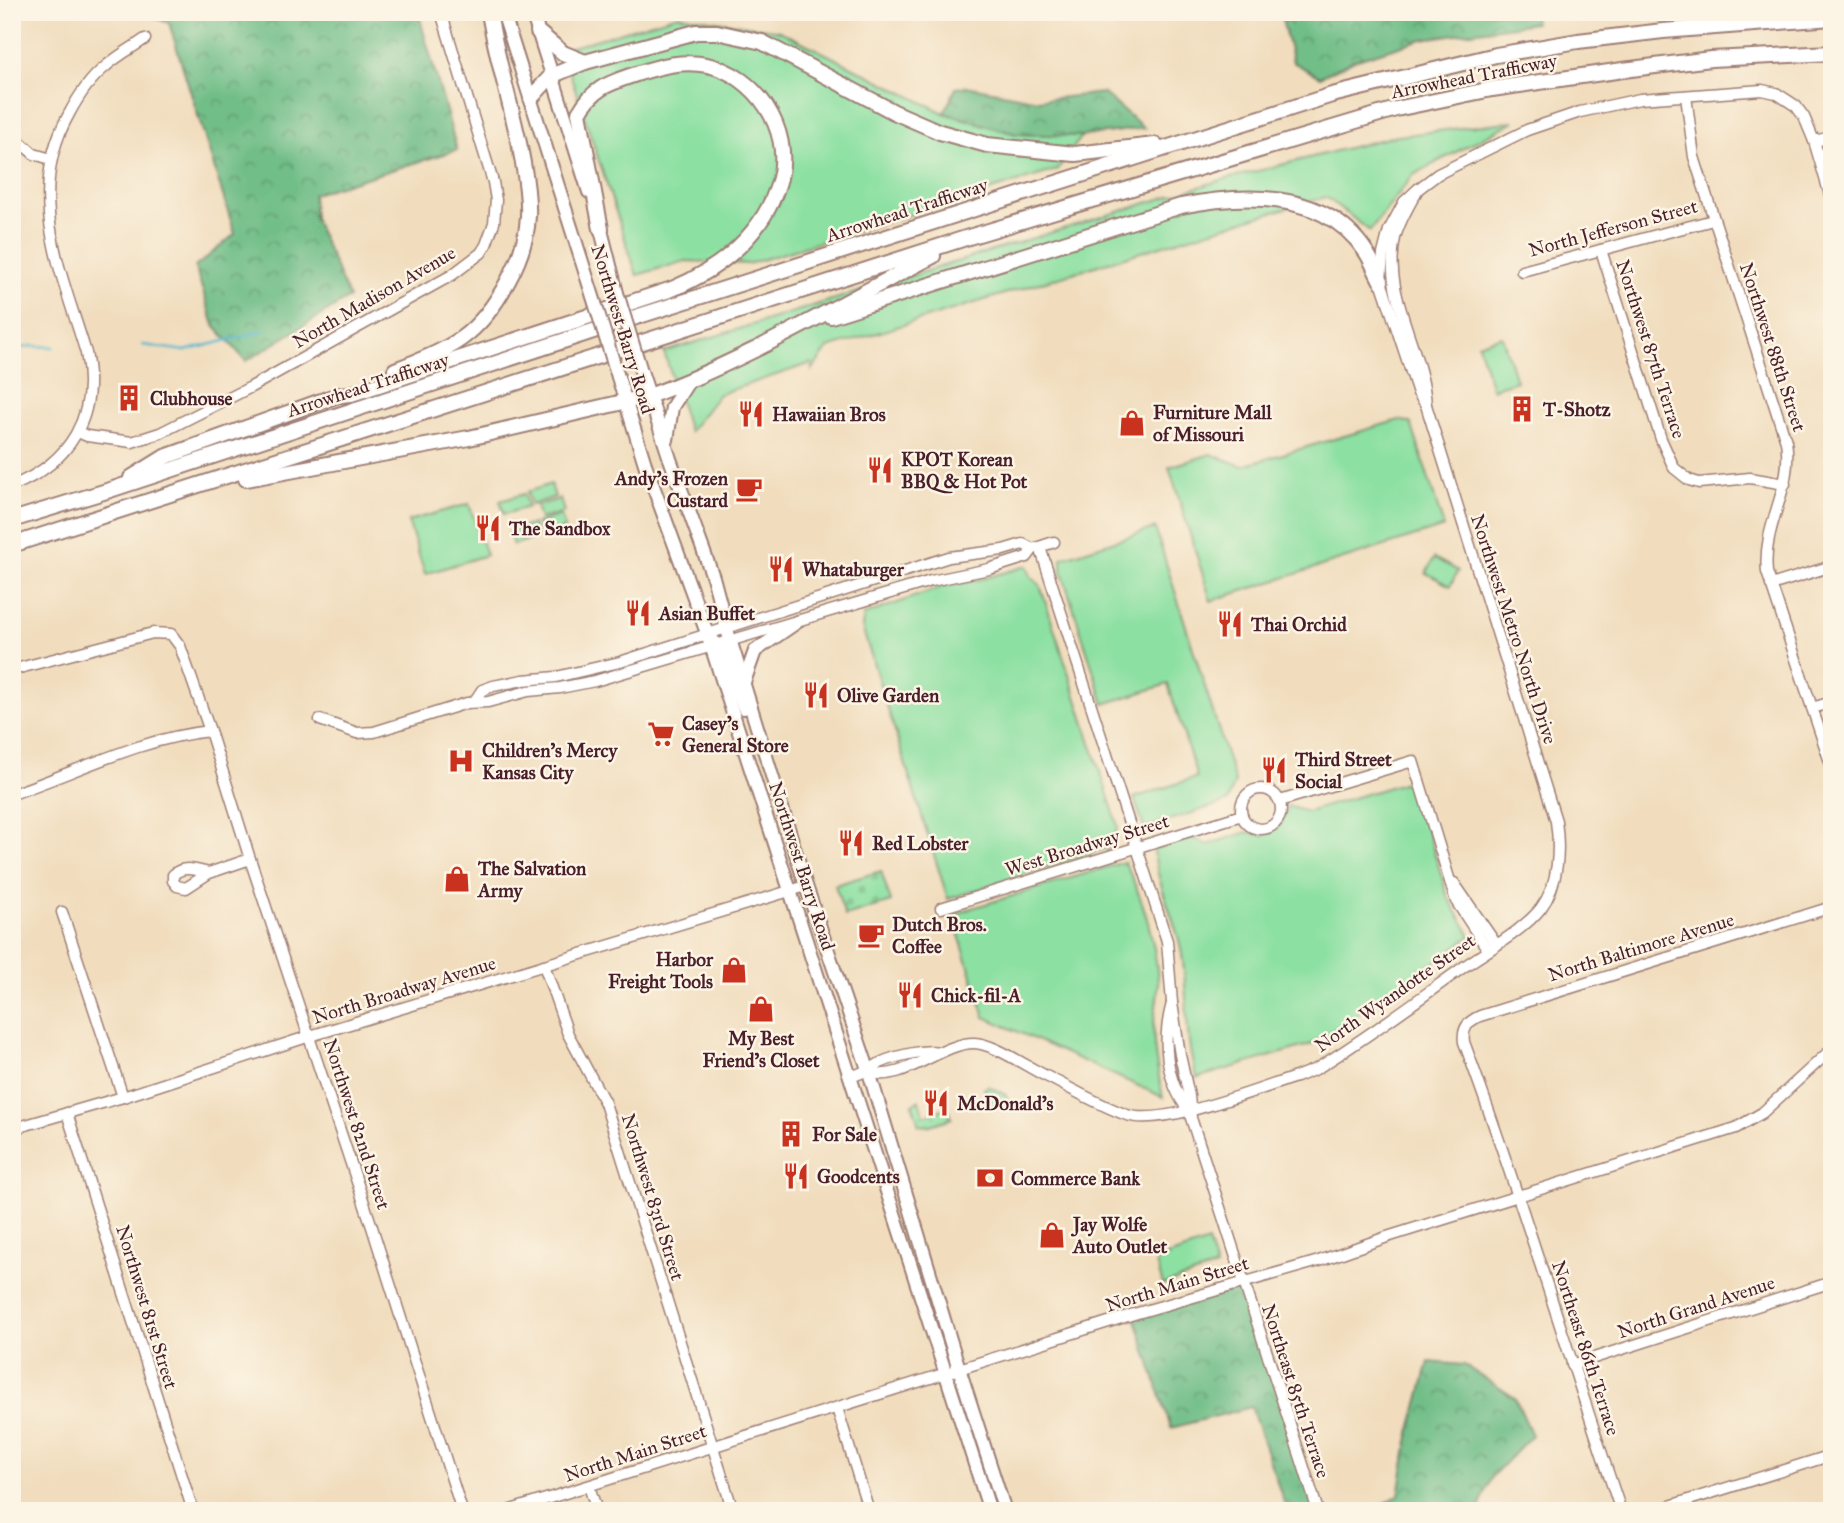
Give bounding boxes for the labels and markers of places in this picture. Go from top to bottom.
building icon: Clubhouse [114,383,144,413]
place label: Clubhouse [150,387,233,410]
building icon: T-Shotz [1507,394,1537,424]
place label: T-Shotz [1542,398,1611,421]
restaurant icon: Hawaiian Bros [736,399,766,429]
place label: Furniture Mall of Missouri [1153,401,1272,446]
place label: Hawaiian Bros [772,403,886,426]
shop icon: Furniture Mall of Missouri [1117,408,1147,438]
place label: KPOT Korean BBQ & Hot Pot [901,448,1028,494]
restaurant icon: KPOT Korean BBQ & Hot Pot [865,455,895,485]
place label: Andy's Frozen Custard [613,467,729,512]
cafe icon: Andy's Frozen Custard [734,474,764,504]
restaurant icon: The Sandbox [473,513,503,543]
place label: The Sandbox [508,517,611,540]
restaurant icon: Whataburger [766,554,796,584]
place label: Whataburger [802,558,905,582]
restaurant icon: Asian Buffet [623,598,653,628]
place label: Asian Buffet [657,602,755,625]
restaurant icon: Thai Orchid [1215,609,1245,639]
place label: Thai Orchid [1250,613,1347,636]
restaurant icon: Olive Garden [801,680,831,710]
place label: Olive Garden [837,684,940,707]
place label: Casey's General Store [682,712,789,757]
supermarket icon: Casey's General Store [646,719,676,749]
place label: Children's Mercy Kansas City [482,739,619,785]
hospital icon: Children's Mercy Kansas City [446,746,476,776]
place label: Third Street Social [1294,748,1392,793]
restaurant icon: Third Street Social [1259,755,1289,785]
restaurant icon: Red Lobster [836,828,866,858]
place label: Red Lobster [872,832,969,855]
place label: The Salvation Army [476,857,587,903]
shop icon: The Salvation Army [442,864,472,894]
place label: Dutch Bros. Coffee [892,913,987,958]
cafe icon: Dutch Bros. Coffee [856,920,886,950]
place label: Harbor Freight Tools [608,948,714,994]
shop icon: Harbor Freight Tools [719,955,749,985]
restaurant icon: Chick-fil-A [895,980,925,1010]
place label: Chick-fil-A [931,984,1021,1007]
shop icon: My Best Friend's Closet [746,994,776,1024]
place label: My Best Friend's Closet [703,1027,820,1072]
restaurant icon: McDonald's [921,1088,951,1118]
place label: McDonald's [957,1092,1054,1115]
building icon: For Sale [776,1119,806,1149]
place label: For Sale [812,1123,877,1146]
restaurant icon: Goodcents [781,1161,811,1191]
bank icon: Commerce Bank [975,1163,1005,1193]
place label: Goodcents [817,1165,900,1188]
place label: Commerce Bank [1011,1167,1141,1190]
place label: Jay Wolfe Auto Outlet [1070,1213,1168,1258]
shop icon: Jay Wolfe Auto Outlet [1037,1220,1067,1250]

